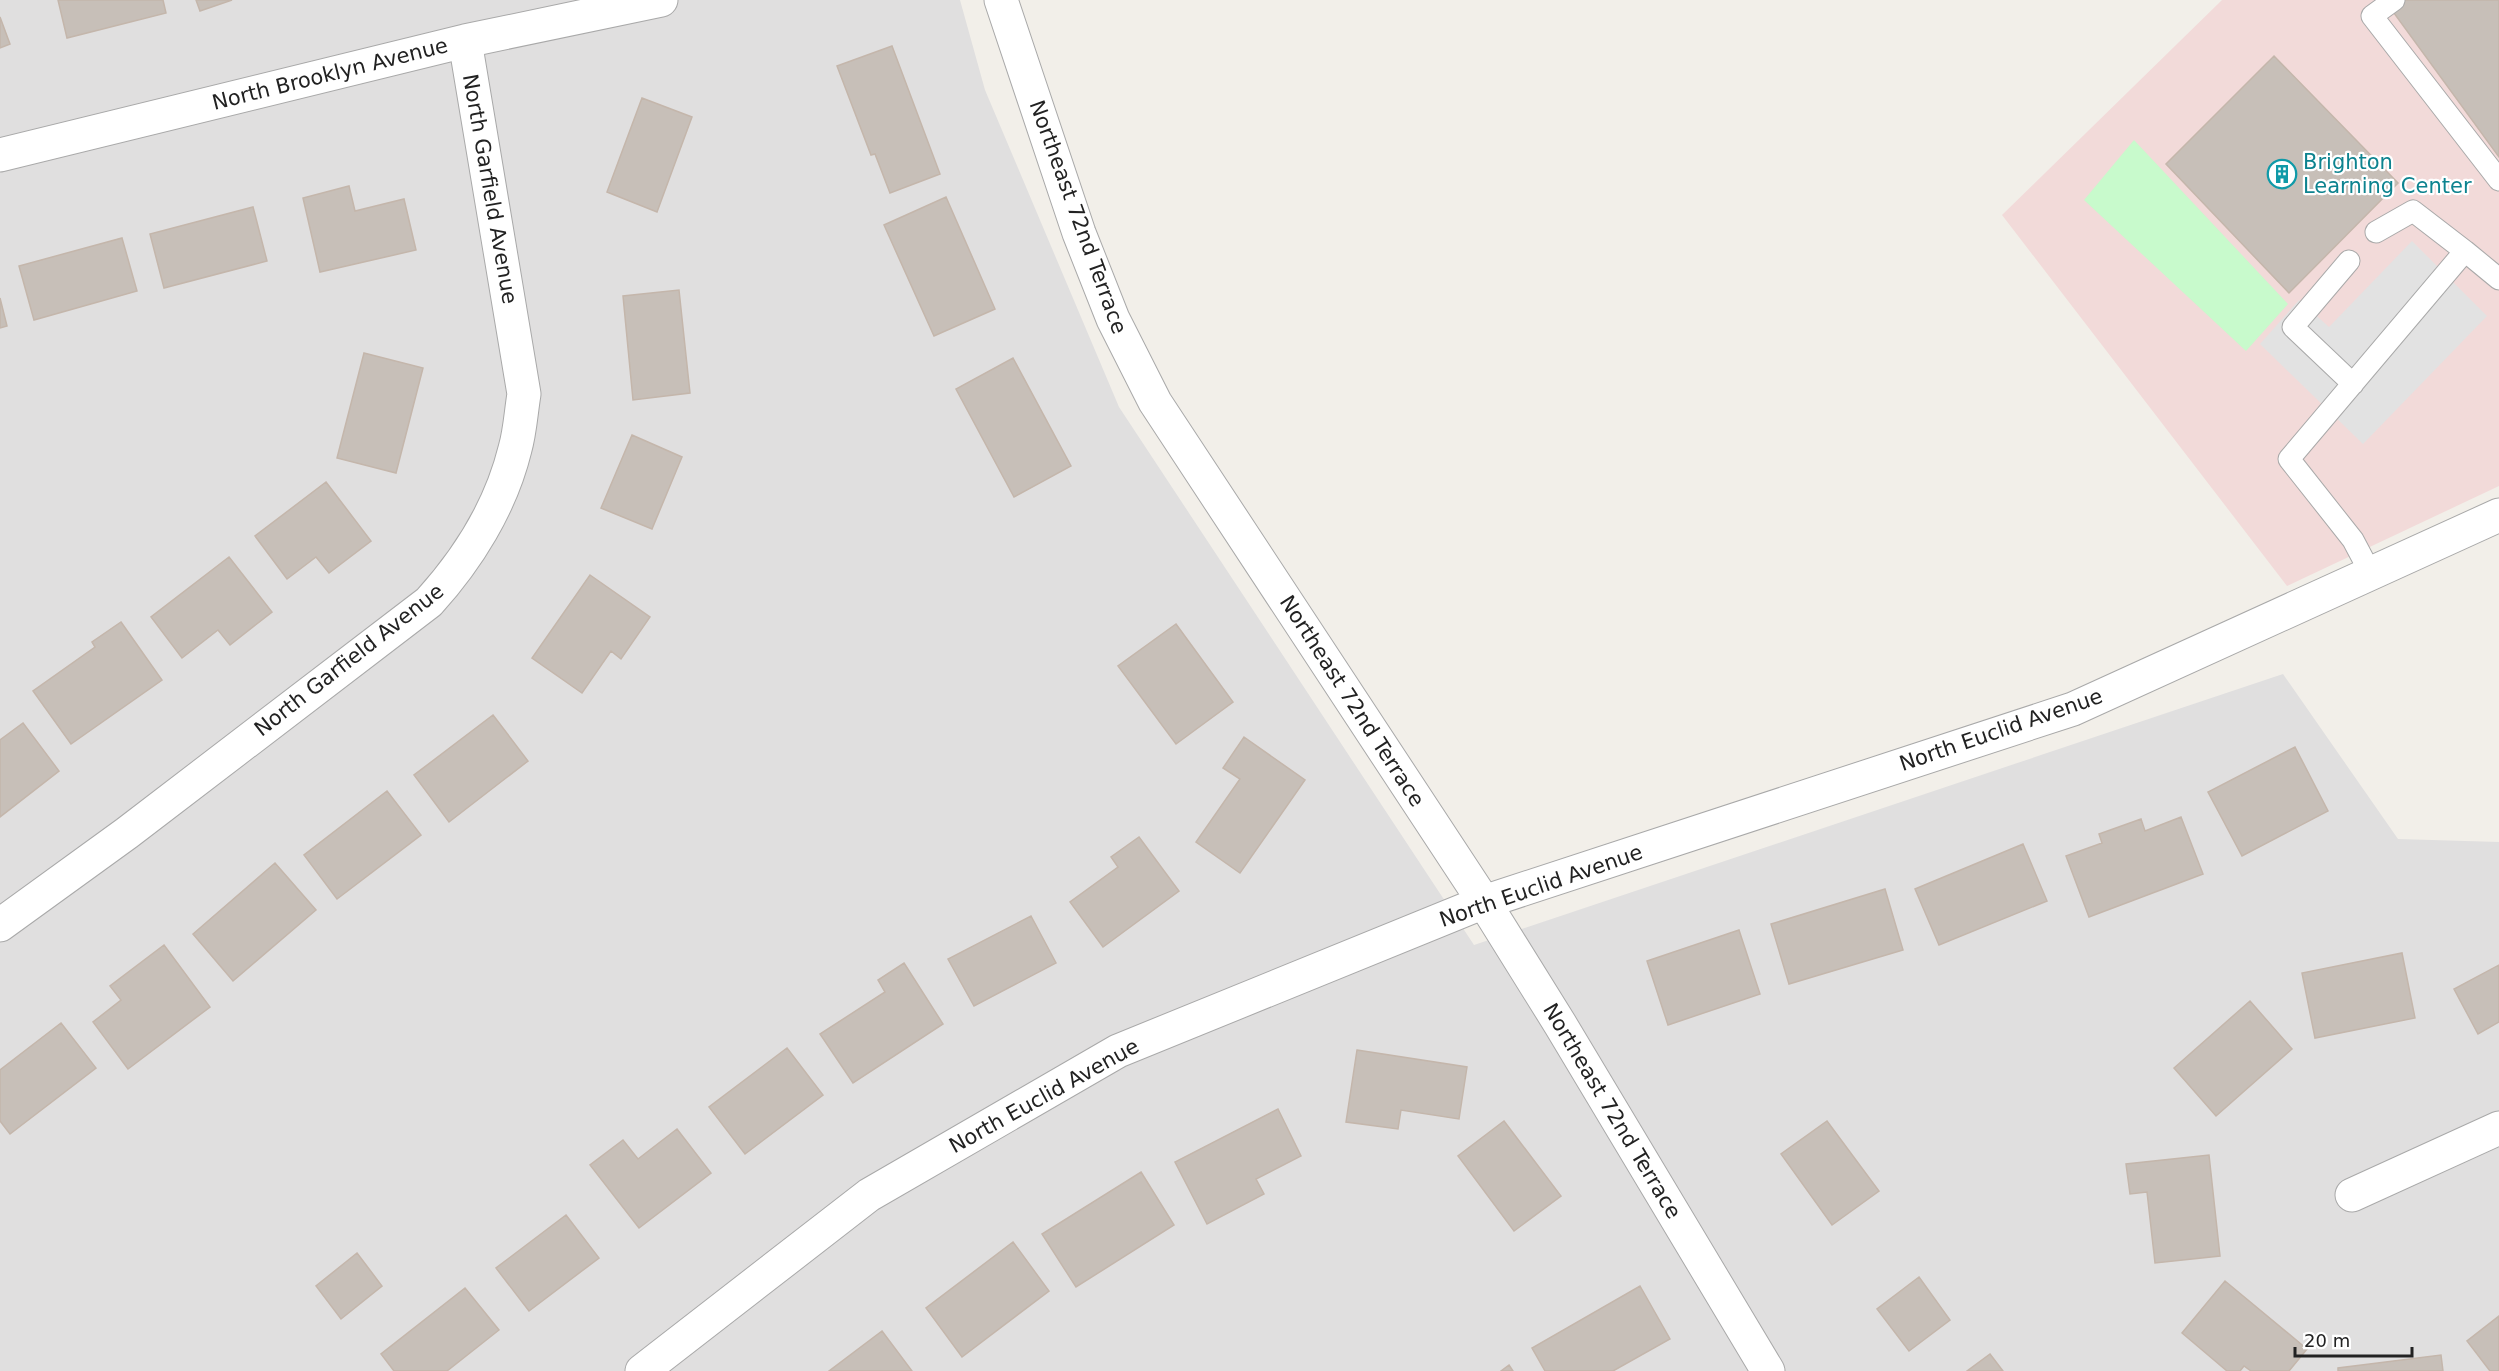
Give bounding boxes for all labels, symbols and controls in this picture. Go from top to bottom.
street label: North Brooklyn Avenue [210,33,450,115]
street label: North Garfield Avenue [458,72,522,306]
street label: Northeast 72nd Terrace [1025,97,1131,337]
place label: Brighton Learning Center [2303,150,2472,198]
building icon: Brighton Learning Center [2266,158,2298,190]
street label: North Garfield Avenue [250,579,448,741]
street label: Northeast 72nd Terrace [1275,591,1429,811]
street label: North Euclid Avenue [1896,684,2106,776]
street label: North Euclid Avenue [1436,840,1646,932]
street label: Northeast 72nd Terrace [1538,999,1686,1223]
street label: North Euclid Avenue [945,1034,1143,1158]
scale bar [2295,1320,2412,1358]
text: 20 m [2304,1330,2350,1351]

